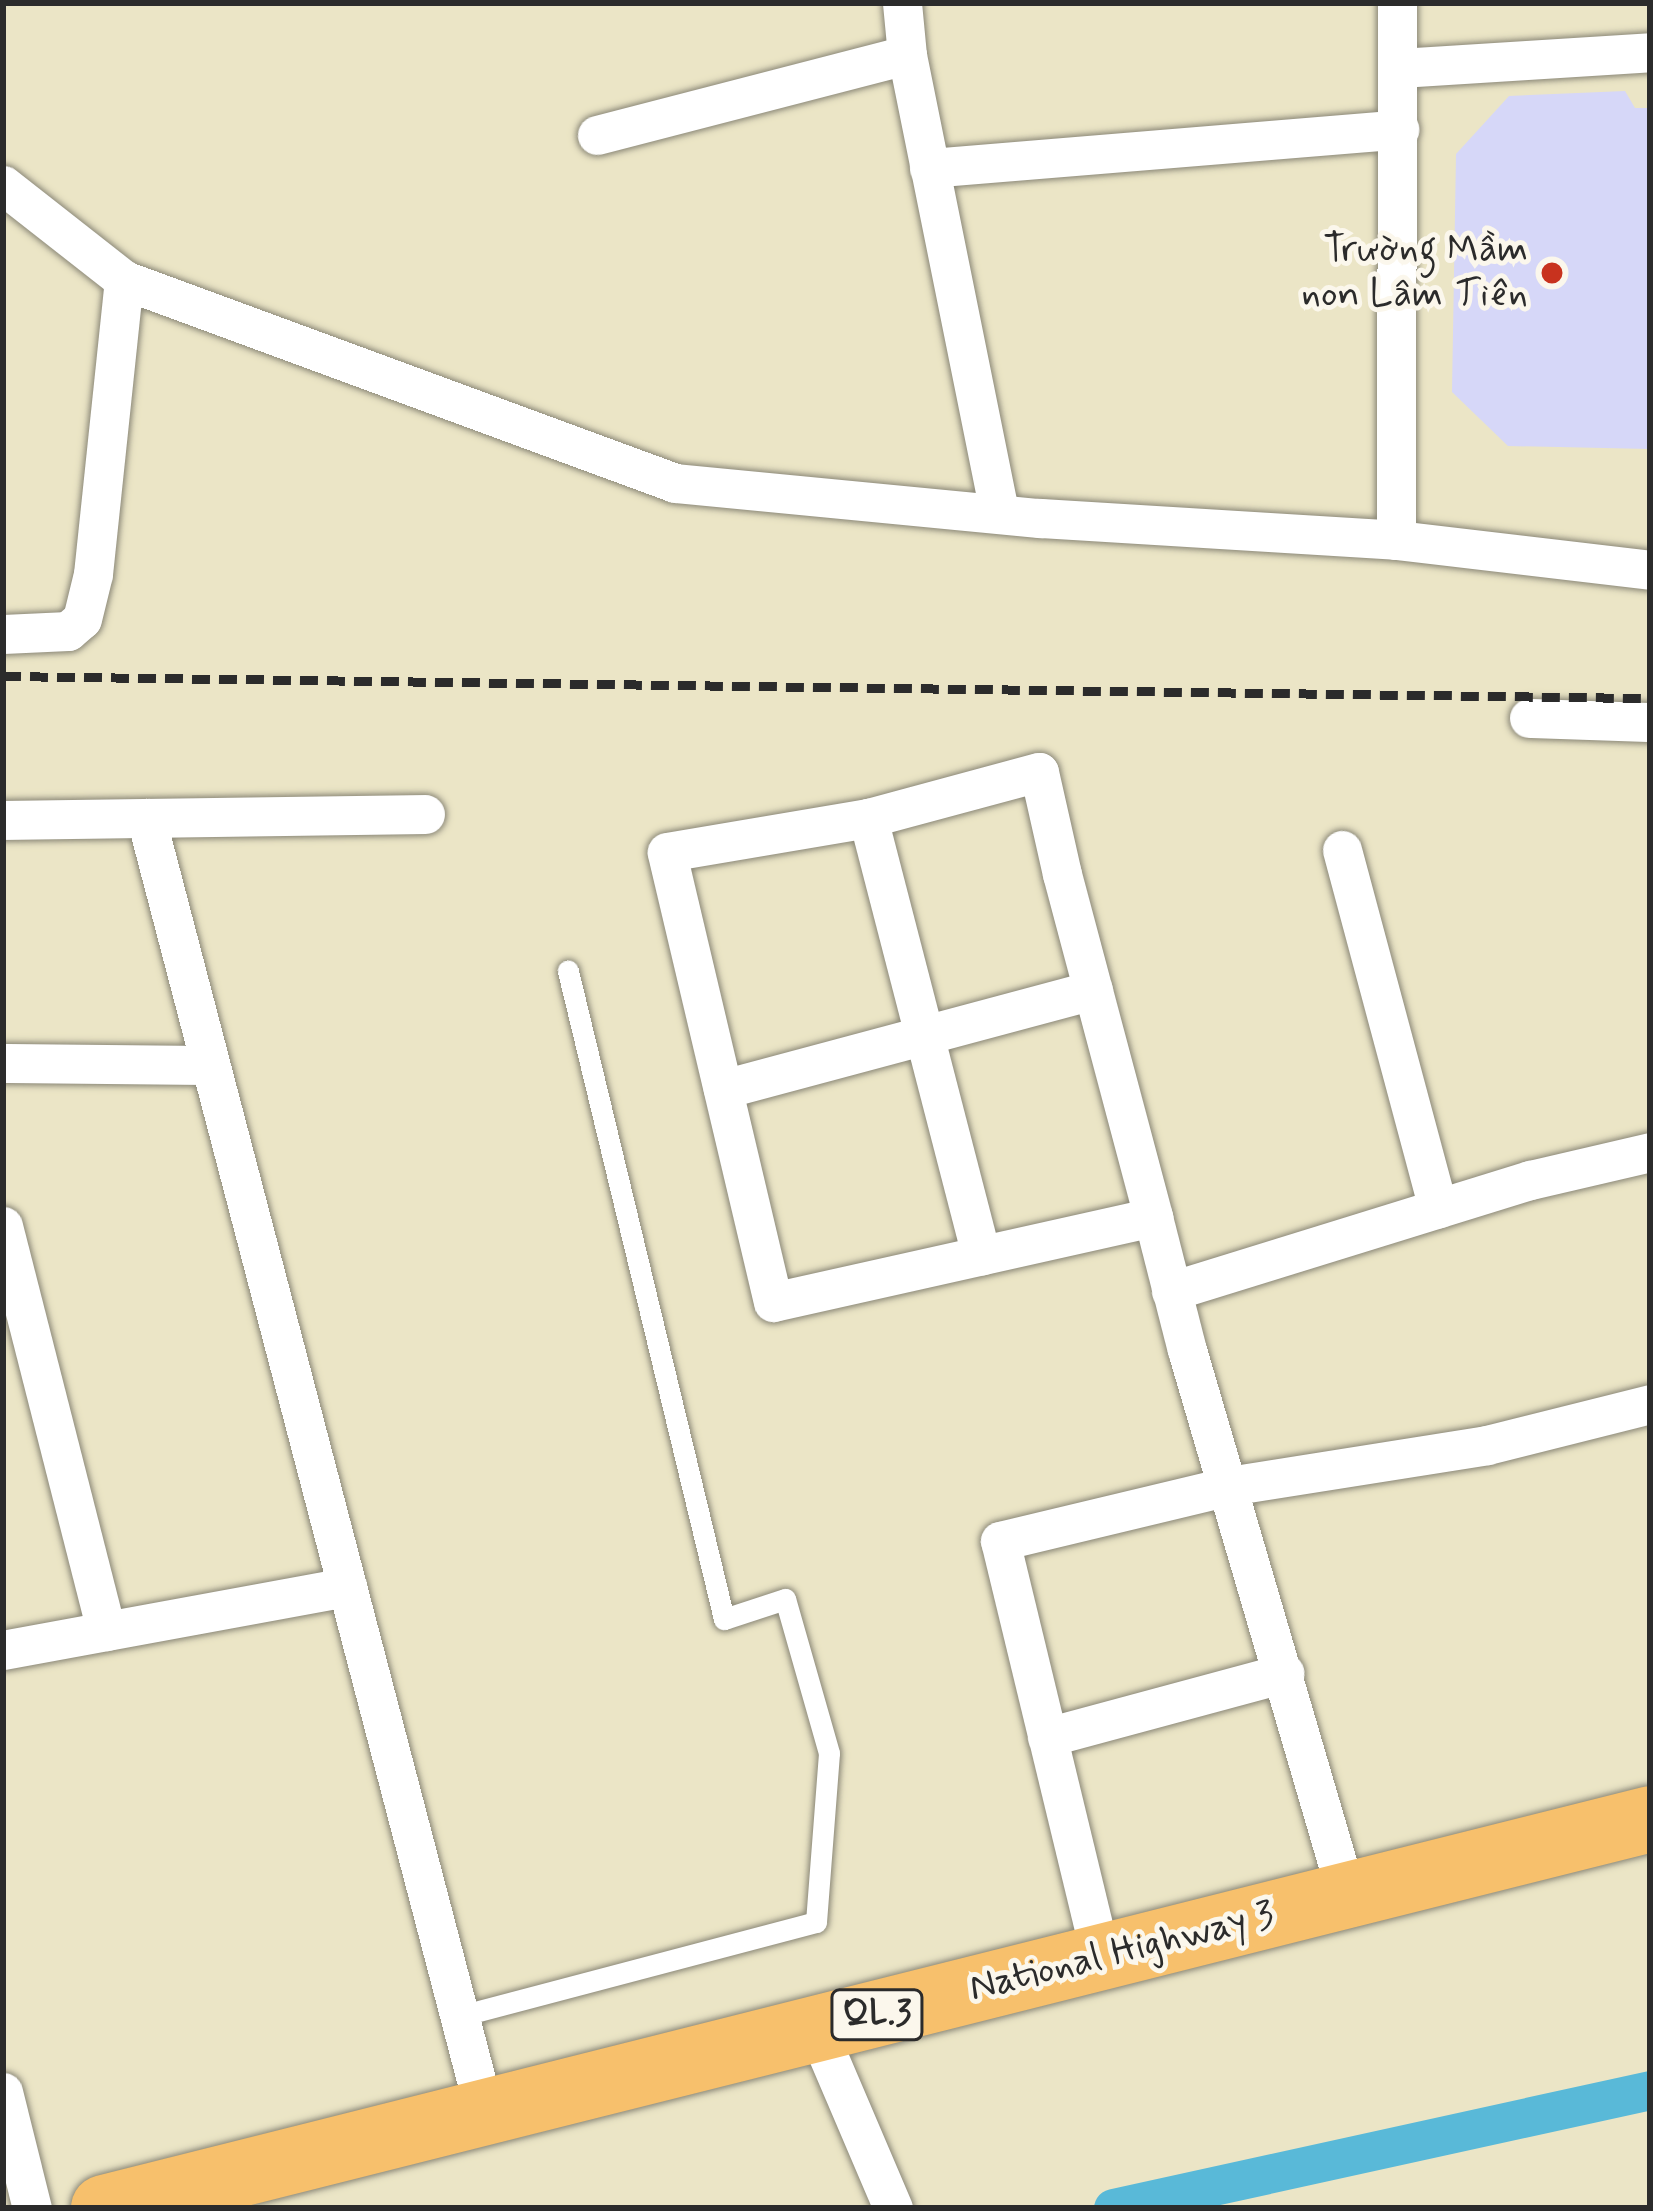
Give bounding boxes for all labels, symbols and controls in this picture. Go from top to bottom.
place label: Trường Mầm non Lâm Tiên [1309,228,1528,319]
marker: Trường Mầm non Lâm Tiên [1539,260,1565,286]
street label: National Highway 3 [966,1893,1278,2013]
road number: QL.3 [829,1985,925,2045]

